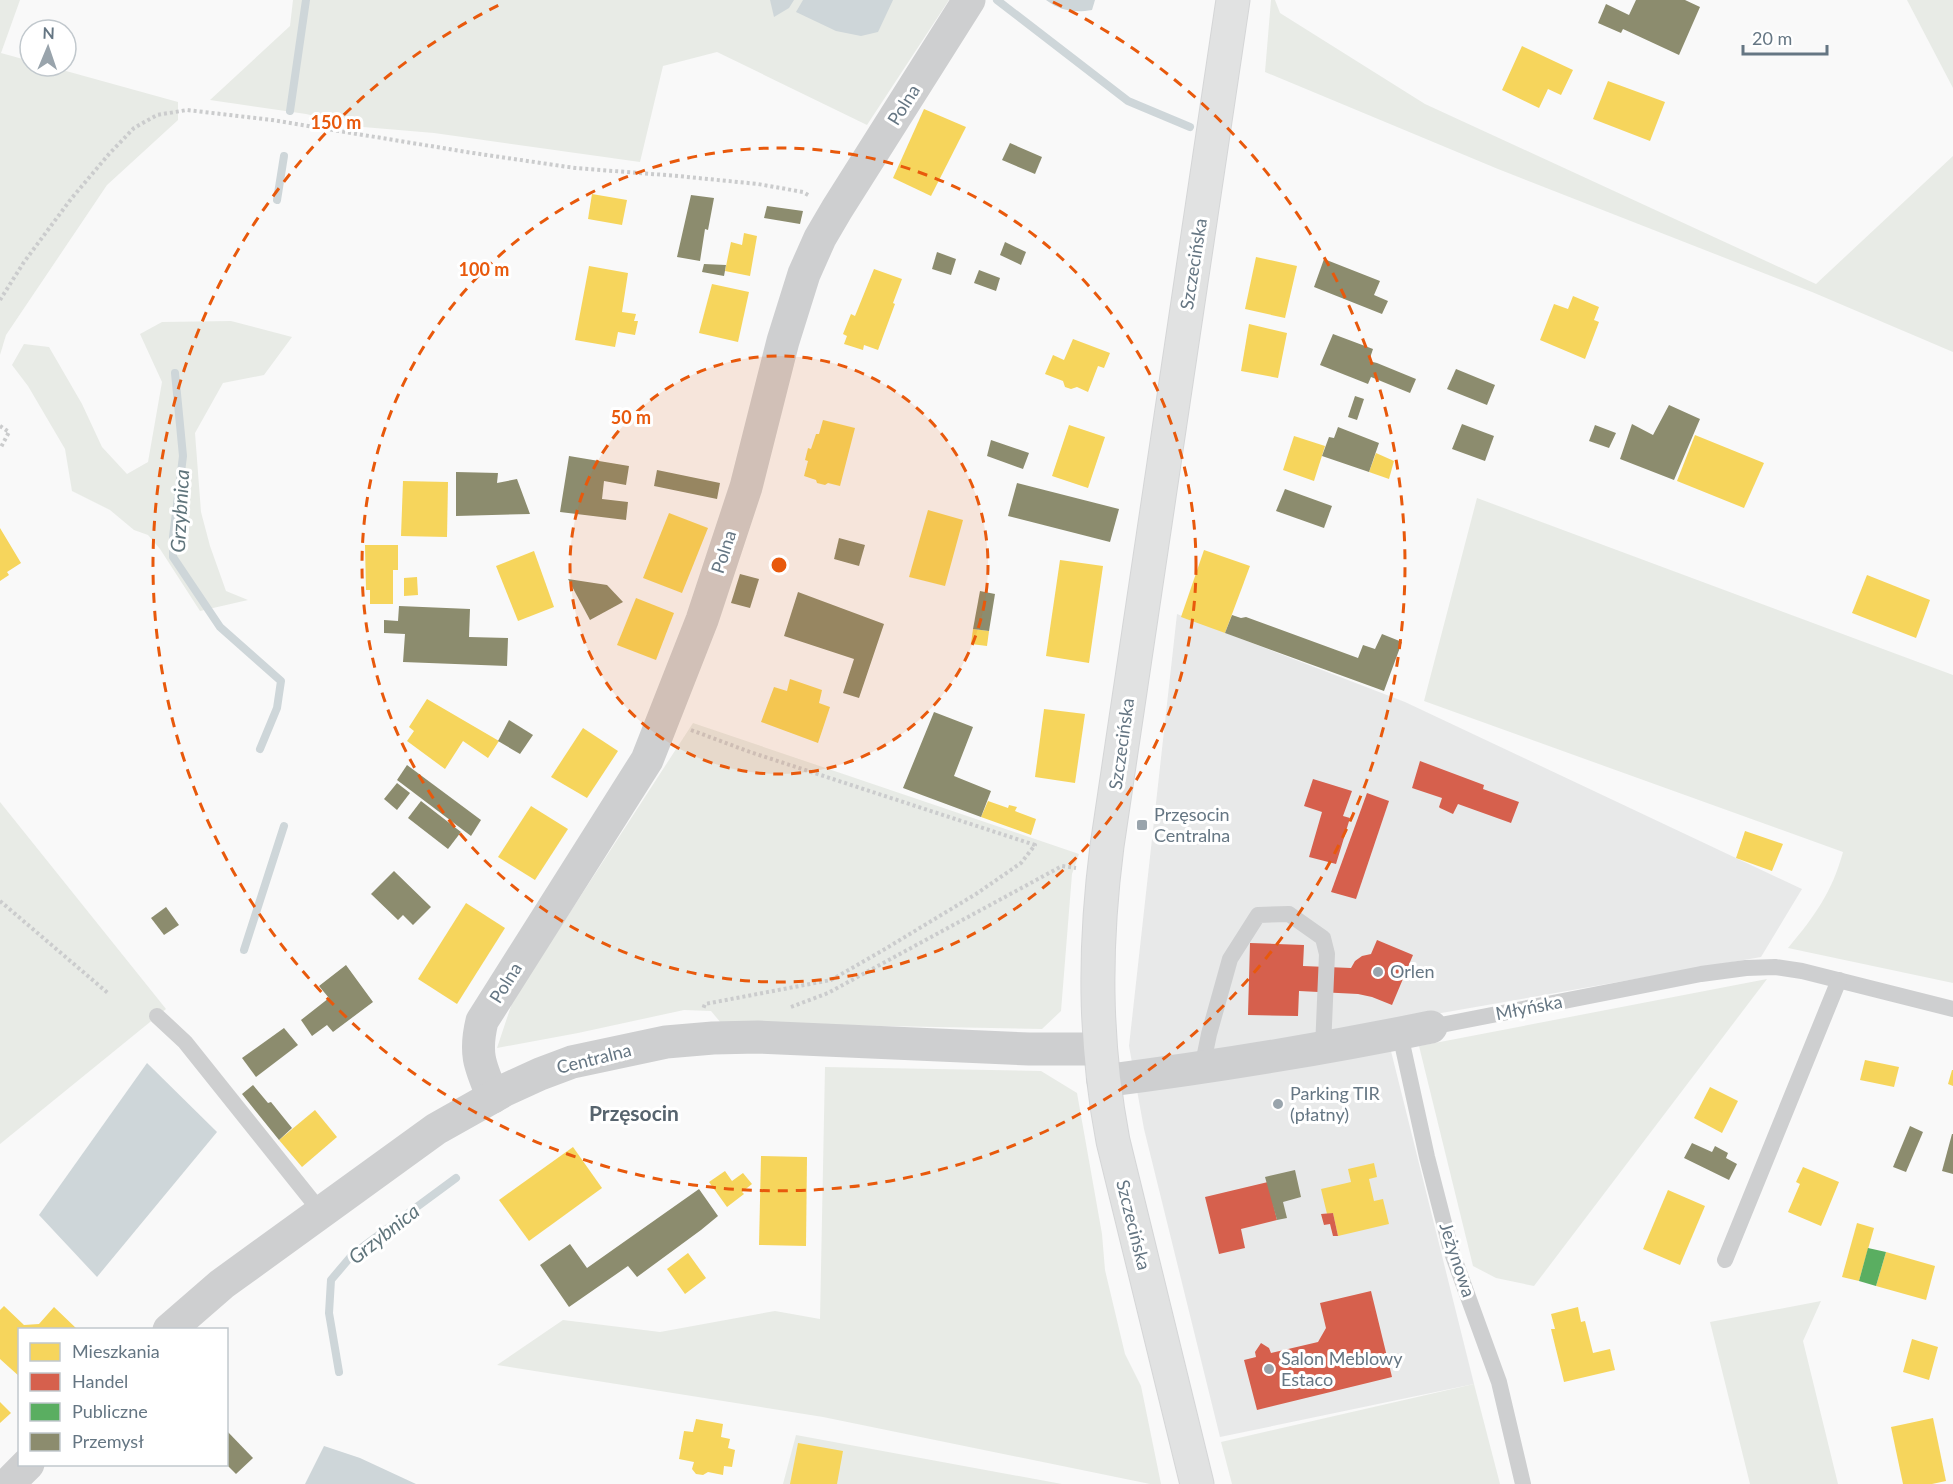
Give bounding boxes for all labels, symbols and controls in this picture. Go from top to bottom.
north arrow [18,18,78,78]
scale bar [1743,18,1827,56]
text: N [42,23,55,42]
text: 20 m [1752,27,1792,49]
street label: Polna [882,80,924,129]
text: 150 m [311,111,361,133]
street label: Szczecińska [1175,217,1211,311]
text: 100 m [459,258,509,280]
text: 50 m [611,406,651,428]
water label: Grzybnica [165,469,193,553]
street label: Polna [706,527,740,576]
centre of rings [769,555,789,575]
street label: Szczecińska [1104,697,1138,791]
place label: Przęsocin Centralna [1154,803,1230,846]
marker: Przęsocin Centralna [1135,818,1149,832]
street label: Polna [484,958,526,1007]
place label: Orlen [1390,960,1435,982]
marker: Orlen [1371,965,1385,979]
street label: Młyńska [1494,990,1564,1024]
street label: Centralna [554,1038,633,1078]
place label: Parking TIR (płatny) [1290,1082,1381,1125]
marker: Parking TIR (płatny) [1271,1097,1285,1111]
district label: Przęsocin [589,1100,679,1125]
street label: Szczecińska [1112,1177,1156,1272]
water label: Grzybnica [343,1198,424,1268]
street label: Jeżynowa [1436,1220,1480,1300]
legend [18,1328,228,1466]
text: Mieszkania [72,1340,160,1362]
place label: Salon Meblowy Estaco [1281,1347,1403,1390]
marker: Salon Meblowy Estaco [1262,1362,1276,1376]
text: Handel [72,1370,128,1392]
text: Publiczne [72,1400,148,1422]
text: Przemysł [72,1430,144,1452]

